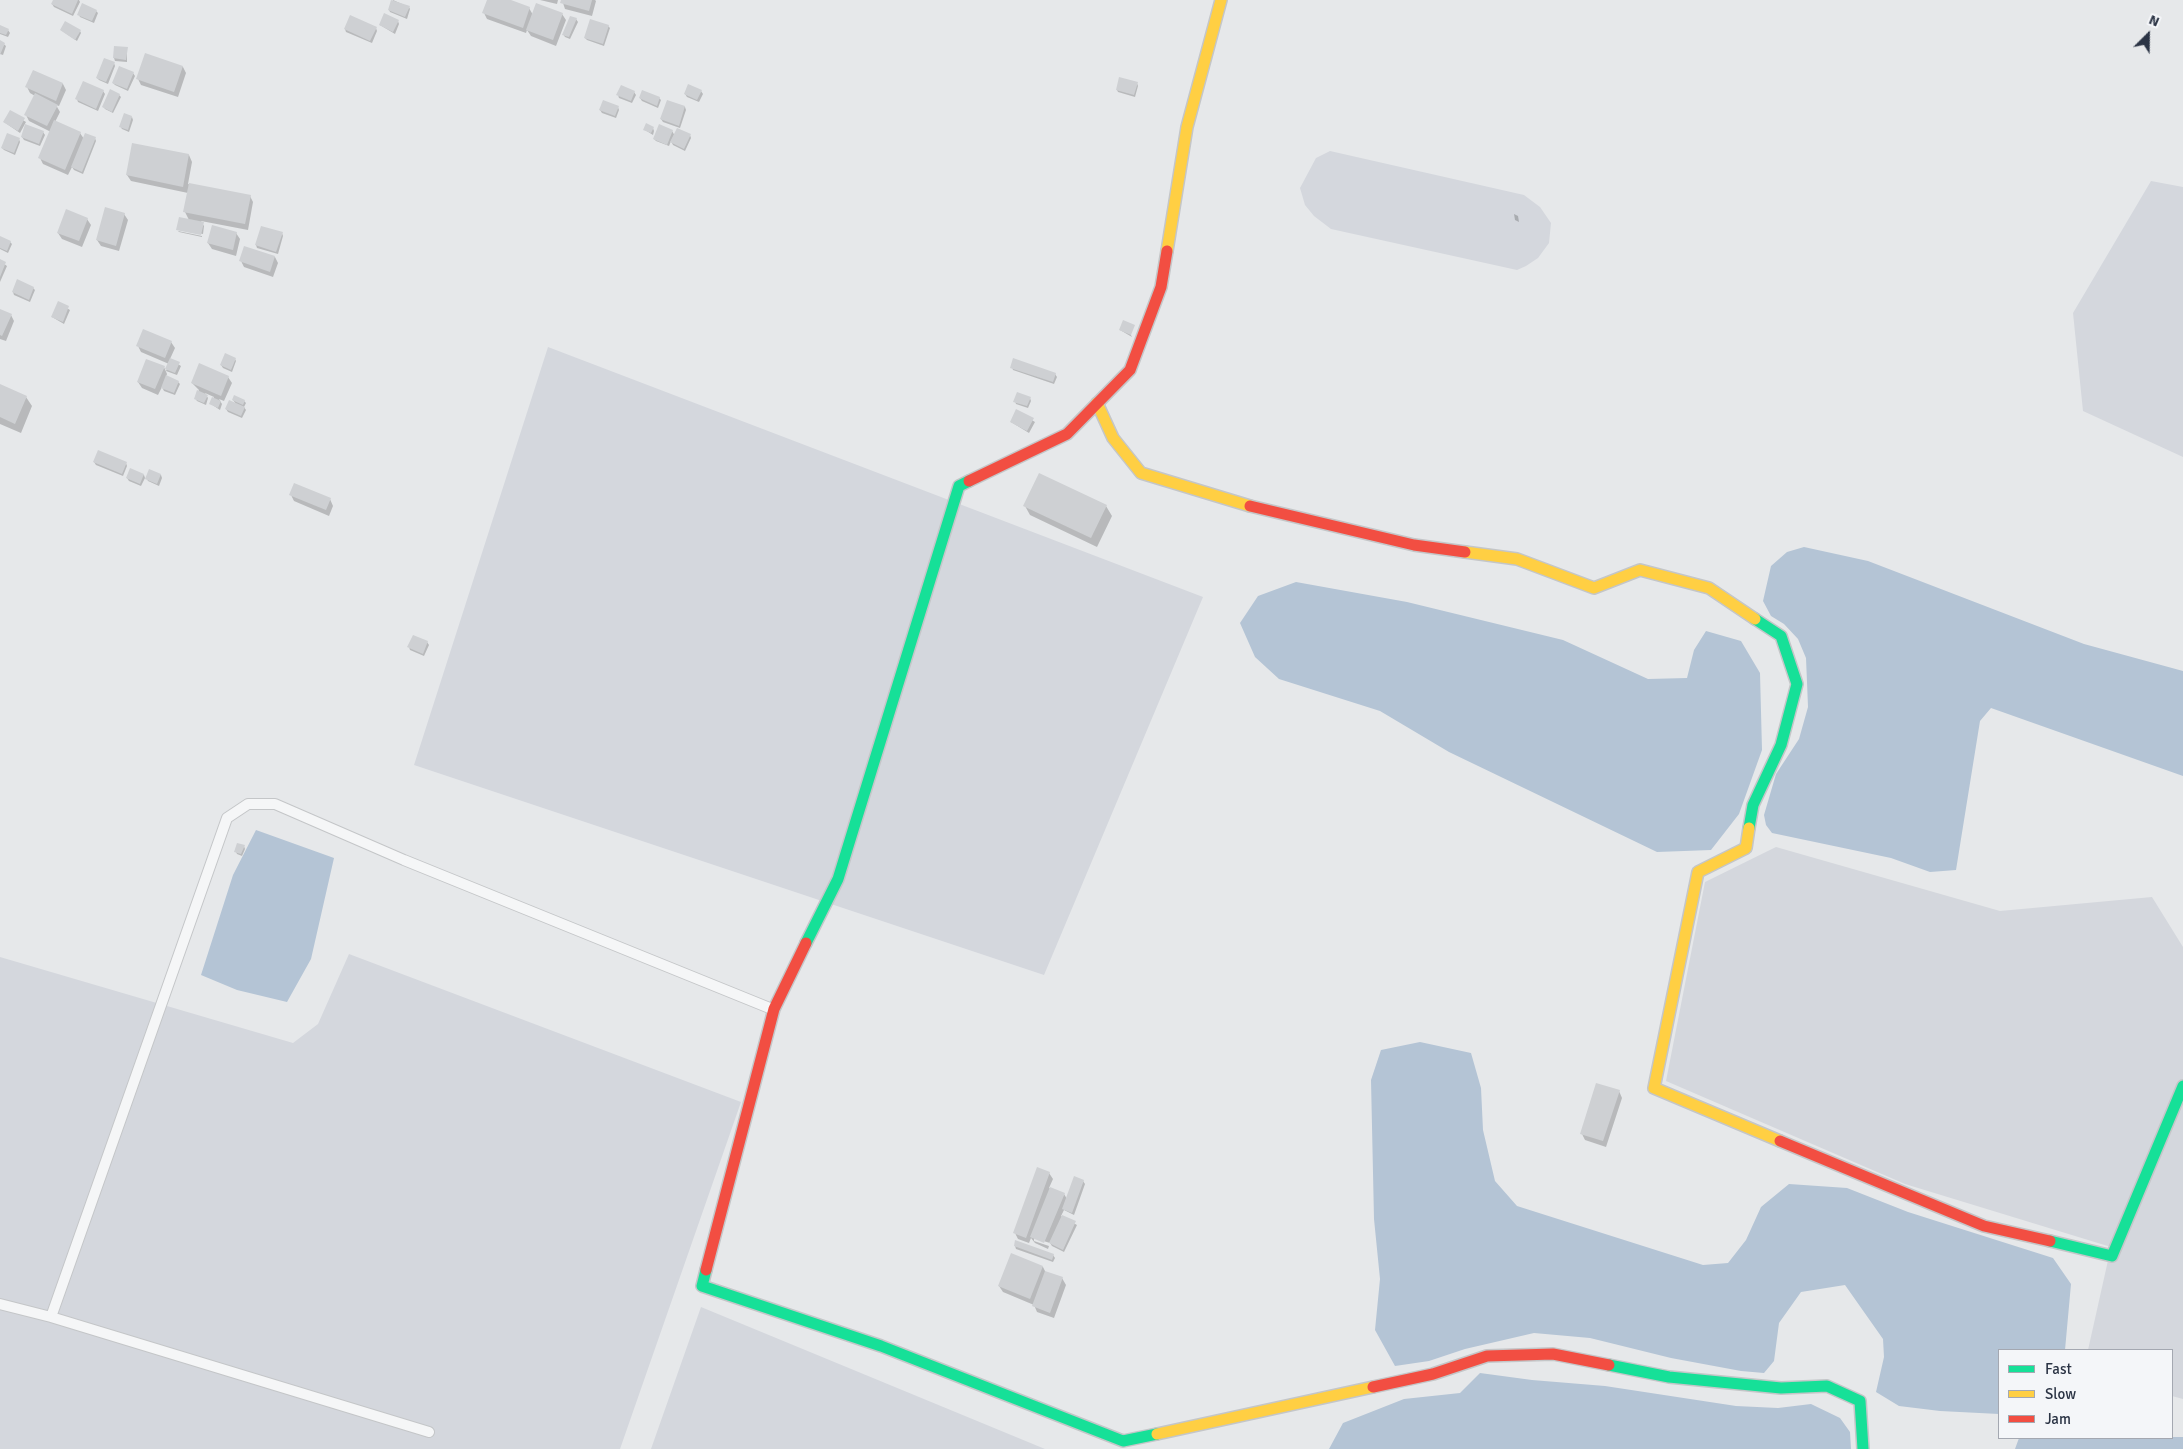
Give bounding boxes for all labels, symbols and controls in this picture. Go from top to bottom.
north arrow [2123,10,2173,60]
text: N [2146,11,2162,30]
legend [1998,1349,2173,1439]
text: Fast [2045,1360,2072,1378]
text: Slow [2045,1385,2076,1403]
text: Jam [2045,1410,2071,1428]

